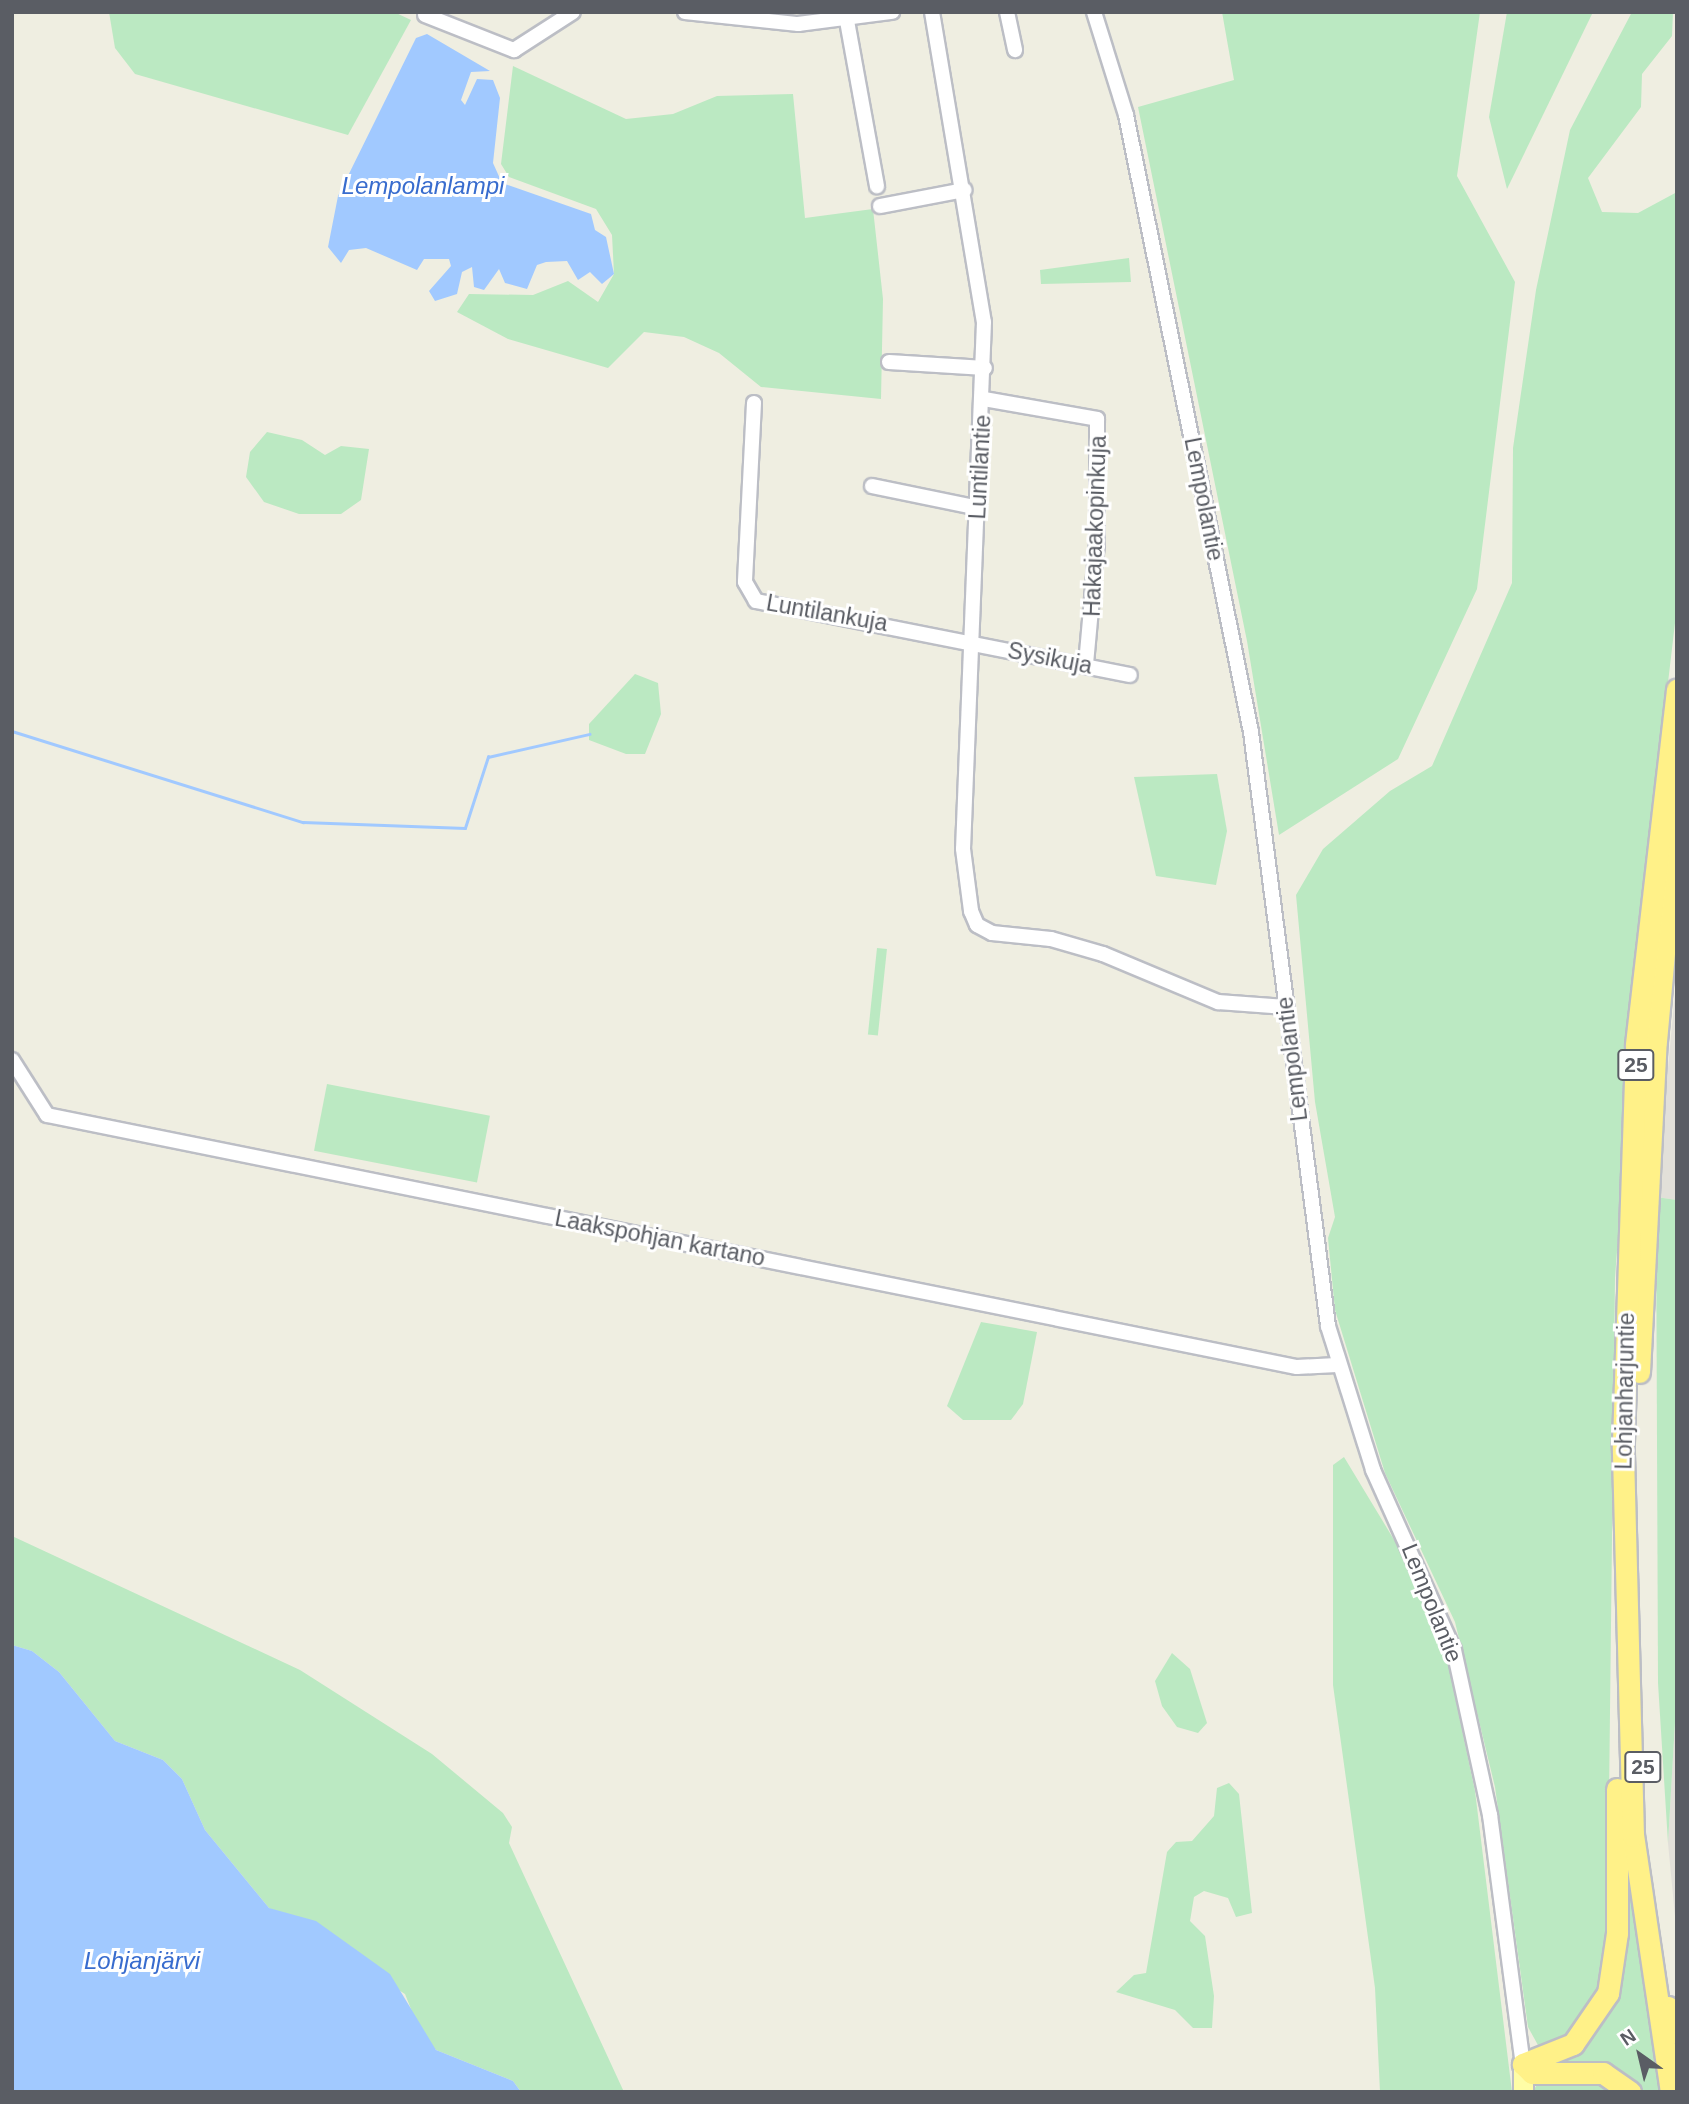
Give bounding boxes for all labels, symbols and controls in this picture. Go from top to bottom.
water label: Lempolanlampi [342,172,504,200]
street label: Luntilantie [963,414,997,520]
street label: Hakajaakopinkuja [1078,435,1112,617]
street label: Lempolantie [1178,435,1230,563]
street label: Luntilankuja [764,589,890,637]
street label: Sysikuja [1005,636,1095,680]
street label: Lempolantie [1271,995,1313,1123]
road number: 25 [1617,1048,1655,1082]
street label: Laakspohjan kartano [553,1204,767,1272]
street label: Lohjanharjuntie [1610,1312,1640,1470]
street label: Lempolantie [1396,1540,1468,1666]
road number: 25 [1624,1750,1662,1784]
water label: Lohjanjärvi [84,1947,200,1975]
north arrow [1605,2020,1675,2090]
text: N [1616,2025,1640,2050]

